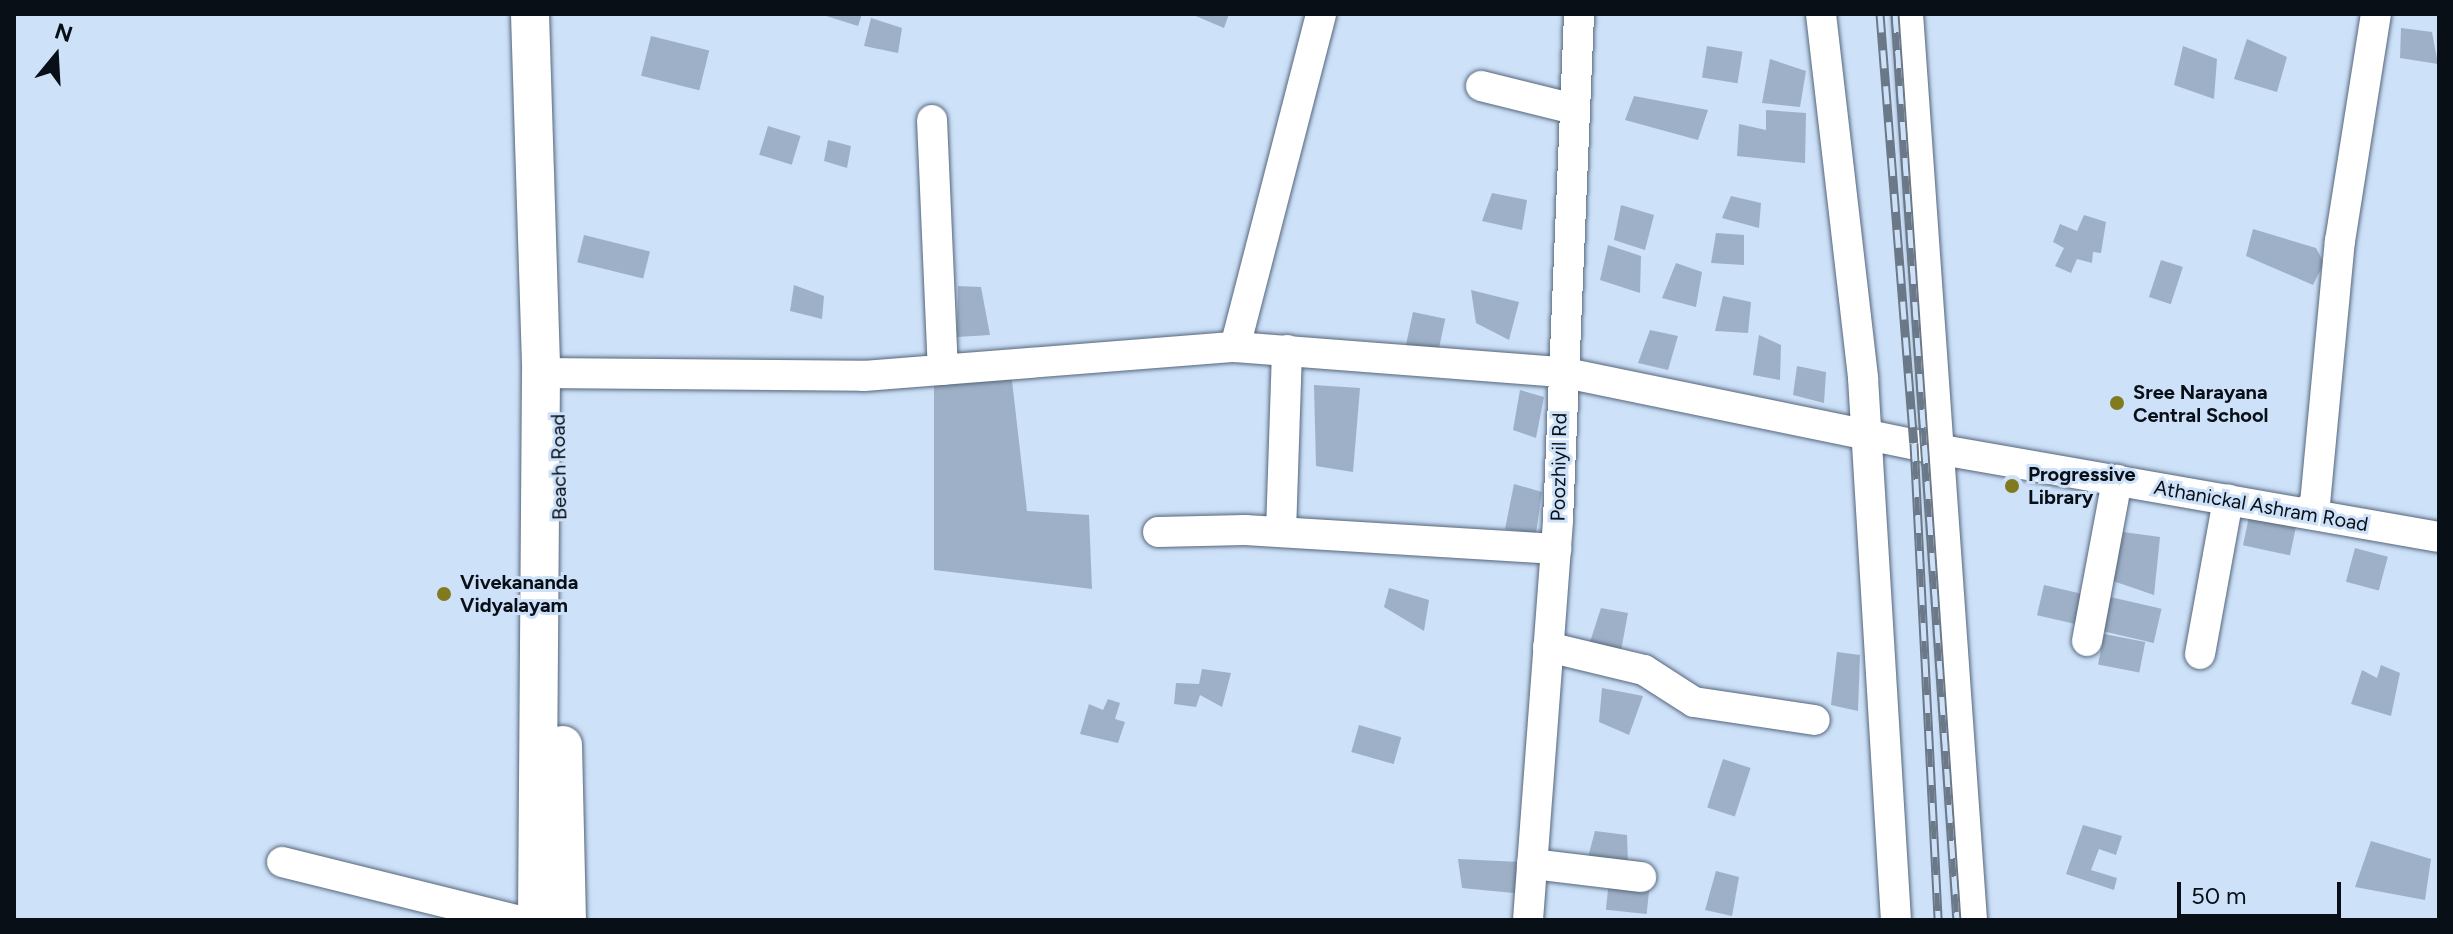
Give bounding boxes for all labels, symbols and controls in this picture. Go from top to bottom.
north arrow [16,16,96,96]
text: N [51,17,76,48]
place label: Sree Narayana Central School [2133,380,2269,427]
marker: Sree Narayana Central School [2108,394,2126,412]
street label: Poozhiyil Rd [1546,412,1572,522]
street label: Beach Road [546,414,572,520]
place label: Progressive Library [2028,462,2136,509]
street label: Athanickal Ashram Road [2152,475,2370,537]
marker: Progressive Library [2003,477,2021,495]
place label: Vivekananda Vidyalayam [460,570,578,617]
marker: Vivekananda Vidyalayam [435,585,453,603]
scale bar [2181,866,2345,916]
text: 50 m [2191,881,2247,910]

